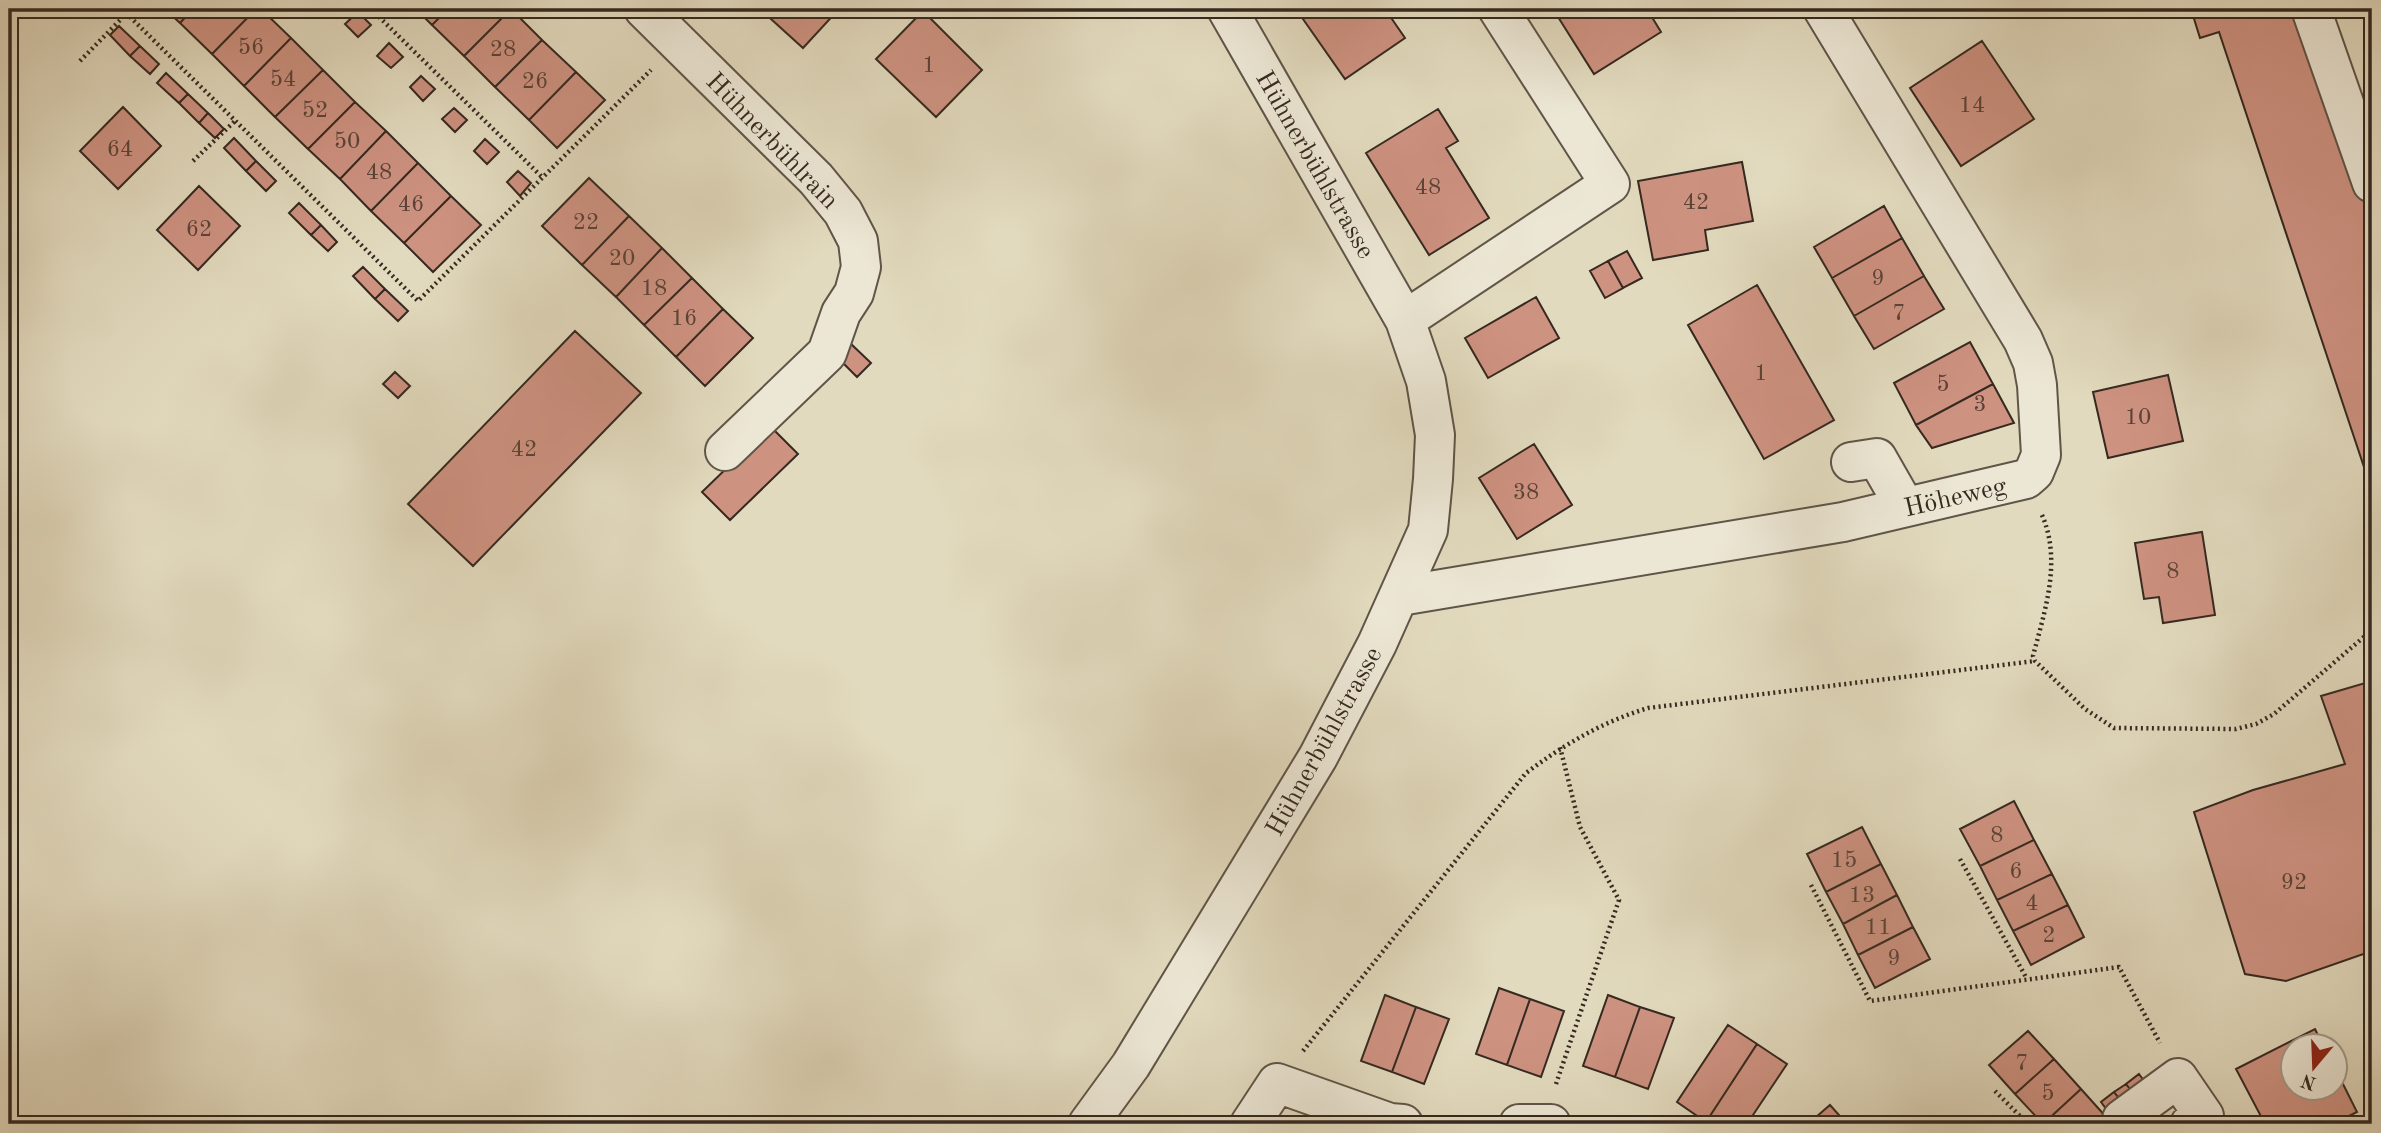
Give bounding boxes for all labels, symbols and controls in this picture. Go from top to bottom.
house number: 56 [238,36,264,59]
house number: 28 [490,38,516,61]
house number: 1 [922,54,936,77]
street label: Hühnerbühlstrasse [1250,67,1379,263]
house number: 54 [270,68,296,91]
street label: Hühnerbühlrain [700,68,843,214]
house number: 26 [522,70,548,93]
house number: 14 [1959,94,1985,117]
house number: 52 [302,99,328,122]
house number: 50 [334,130,360,153]
house number: 64 [107,138,133,161]
house number: 48 [366,161,392,184]
house number: 48 [1415,176,1441,199]
house number: 42 [1683,191,1709,214]
house number: 46 [398,193,424,216]
house number: 22 [573,211,599,234]
house number: 62 [186,218,212,241]
house number: 20 [609,247,635,270]
house number: 9 [1871,267,1885,290]
house number: 18 [641,277,667,300]
house number: 7 [1892,302,1906,325]
house number: 16 [671,307,697,330]
house number: 1 [1754,362,1768,385]
house number: 5 [1936,373,1950,396]
house number: 3 [1973,393,1987,416]
house number: 10 [2125,406,2151,429]
house number: 42 [511,438,537,461]
street label: Höheweg [1902,474,2009,522]
house number: 38 [1513,481,1539,504]
house number: 8 [2166,560,2180,583]
street label: Hühnerbühlstrasse [1262,643,1387,841]
house number: 8 [1990,824,2004,847]
house number: 15 [1831,849,1857,872]
house number: 6 [2009,860,2023,883]
house number: 92 [2281,871,2307,894]
house number: 13 [1849,884,1875,907]
house number: 4 [2025,892,2039,915]
house number: 11 [1865,916,1891,939]
house number: 2 [2042,924,2056,947]
house number: 9 [1887,947,1901,970]
north arrow [2280,1032,2350,1102]
house number: 7 [2015,1052,2029,1075]
text: N [2299,1069,2319,1092]
house number: 5 [2041,1082,2055,1105]

